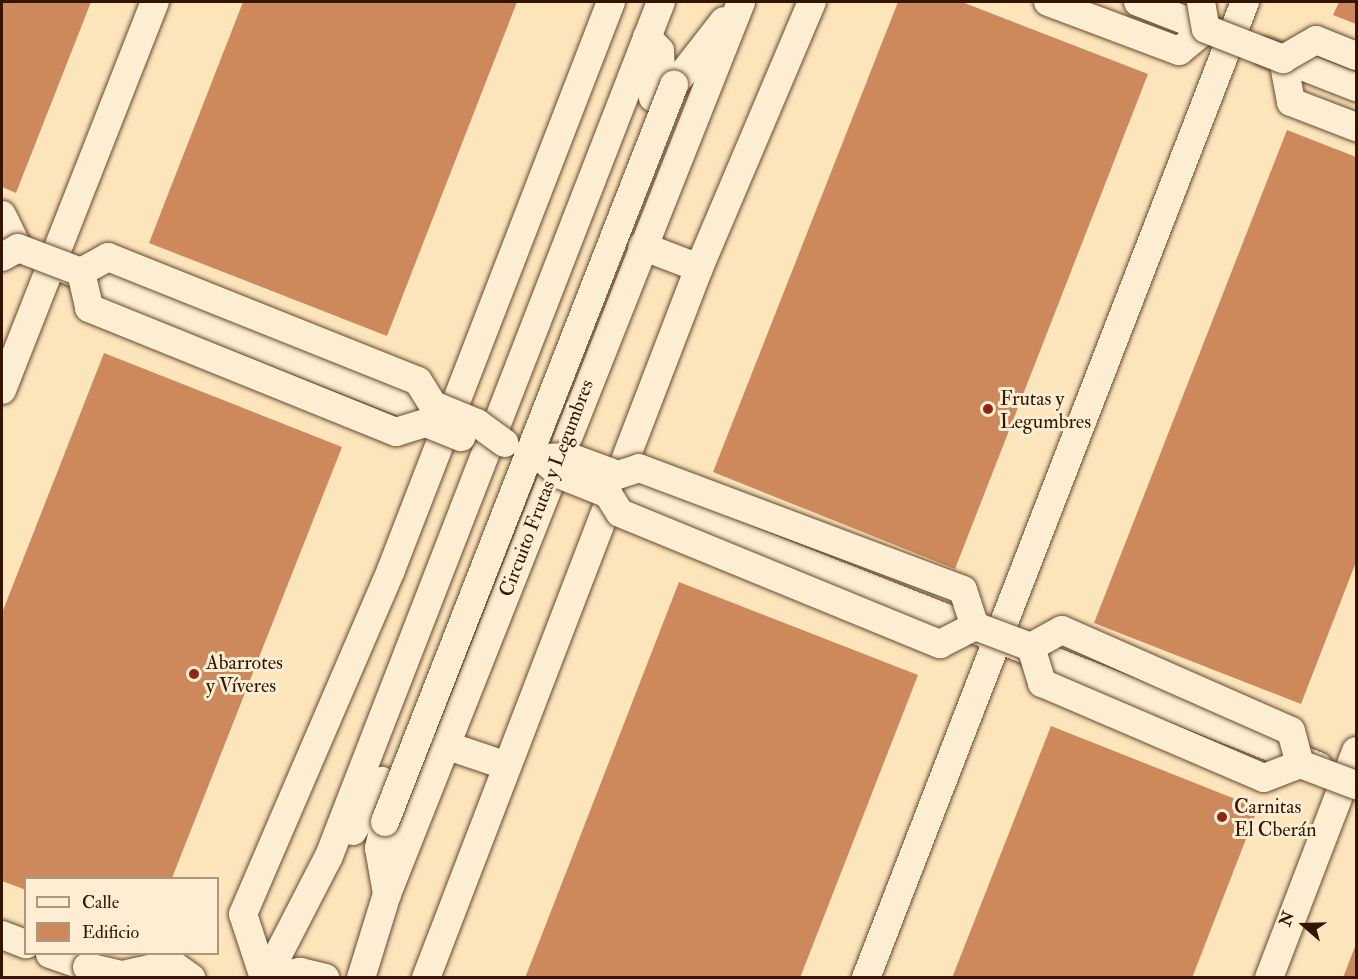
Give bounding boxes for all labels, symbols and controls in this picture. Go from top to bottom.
street label: Circuito Frutas y Legumbres [493,376,599,600]
place label: Frutas y Legumbres [1000,386,1091,433]
marker: Frutas y Legumbres [981,402,995,416]
place label: Abarrotes y Víveres [206,650,283,697]
marker: Abarrotes y Víveres [187,667,201,681]
place label: Carnitas El Cberán [1234,794,1317,841]
marker: Carnitas El Cberán [1215,810,1229,824]
legend [24,877,219,955]
text: Calle [82,891,119,914]
north arrow [1274,895,1334,955]
text: N [1275,909,1299,929]
text: Edificio [82,921,139,944]

